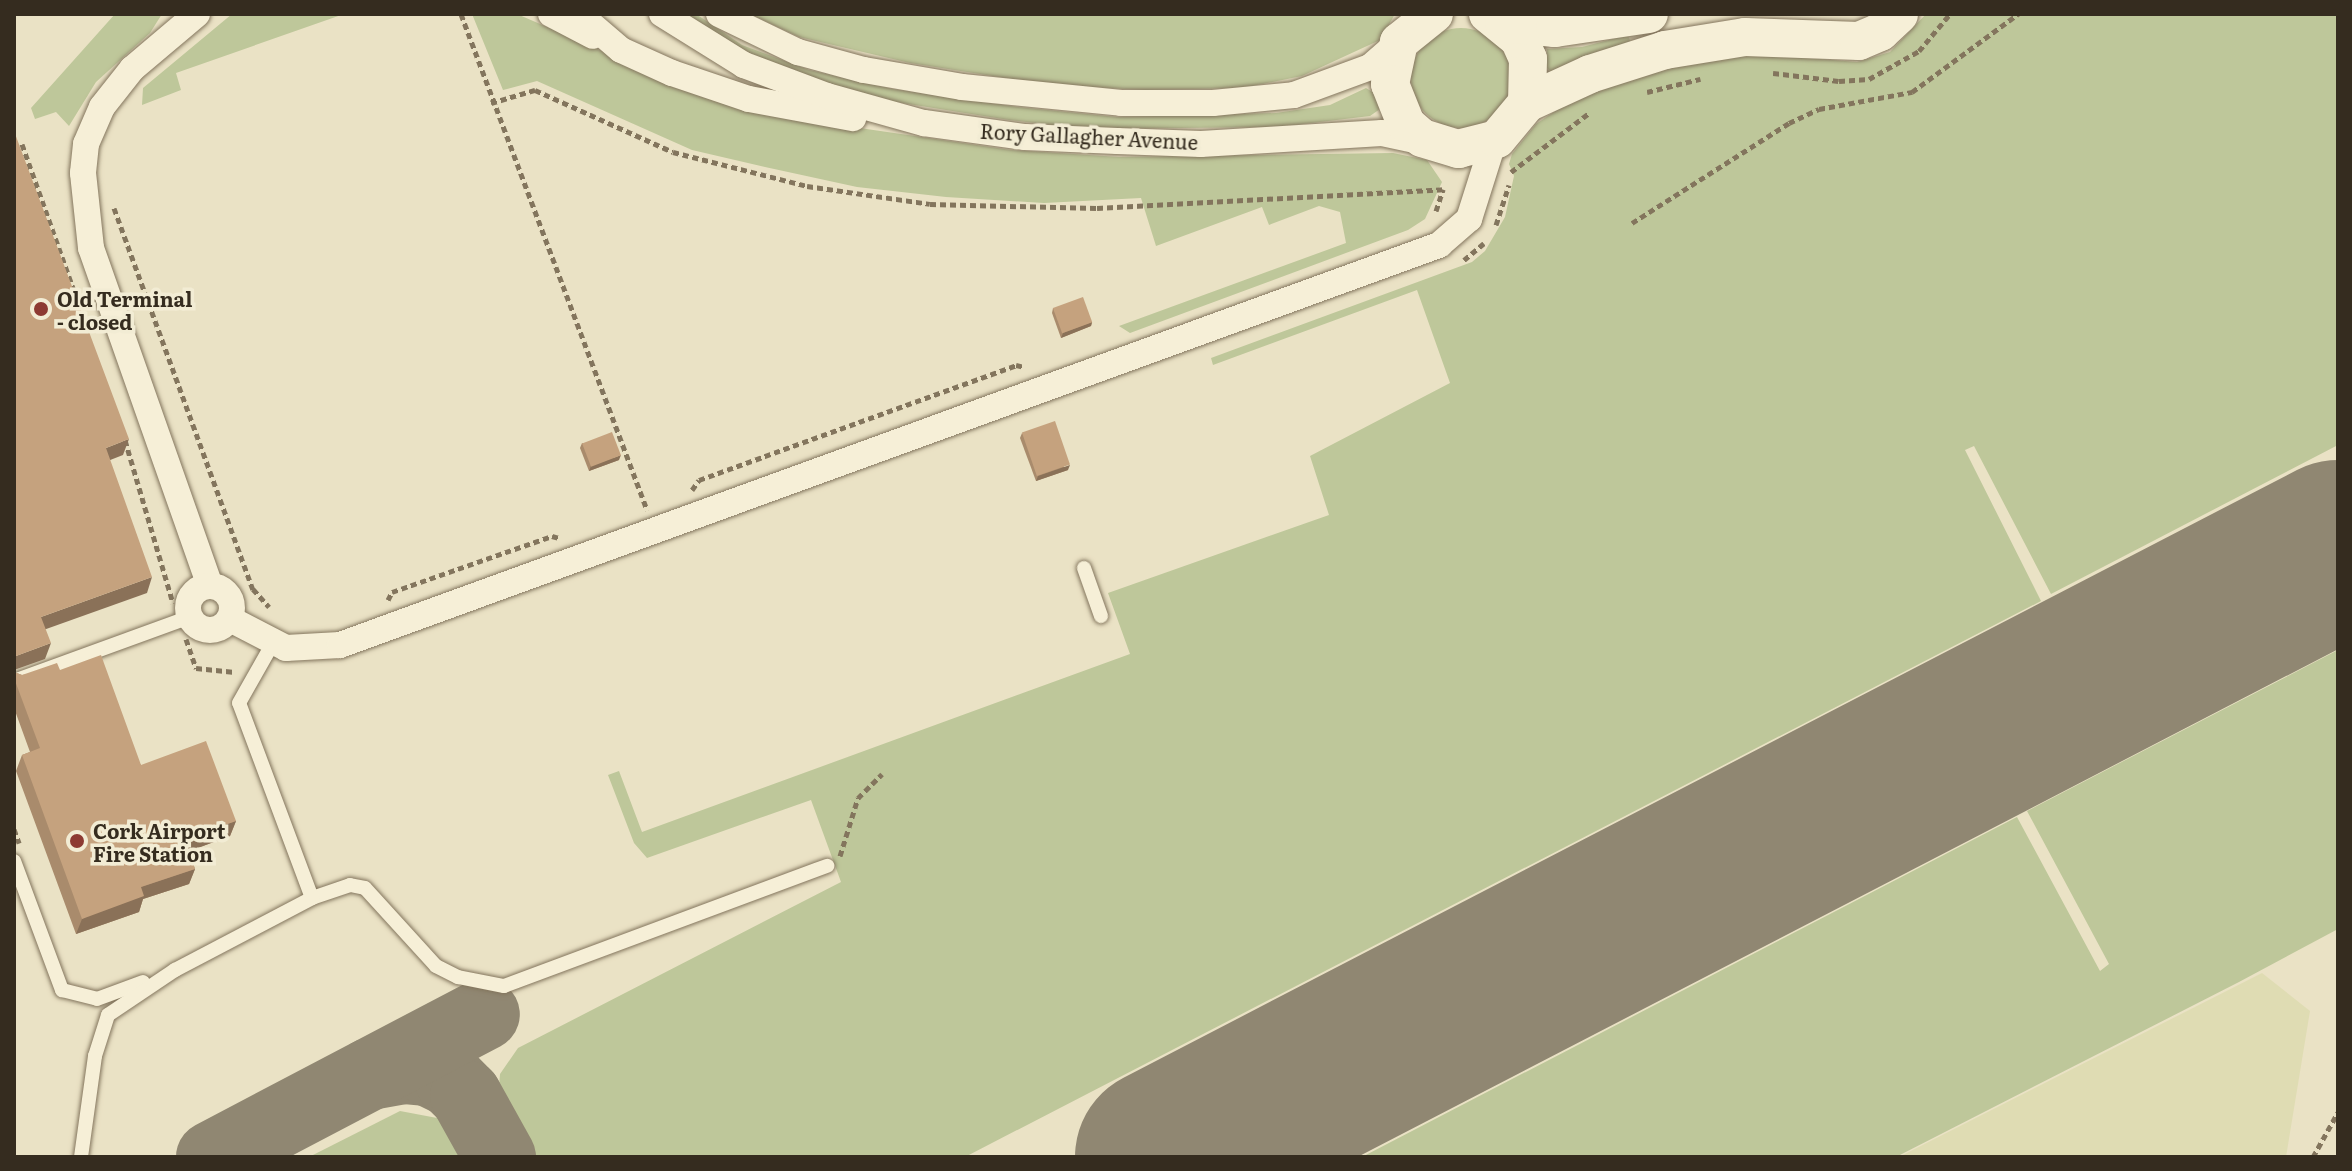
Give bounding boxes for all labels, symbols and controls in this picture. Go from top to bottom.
street label: Rory Gallagher Avenue [979,118,1199,154]
place label: Old Terminal - closed [57,286,192,333]
marker: Old Terminal - closed [32,300,50,318]
place label: Cork Airport Fire Station [93,818,226,865]
marker: Cork Airport Fire Station [68,832,86,850]

